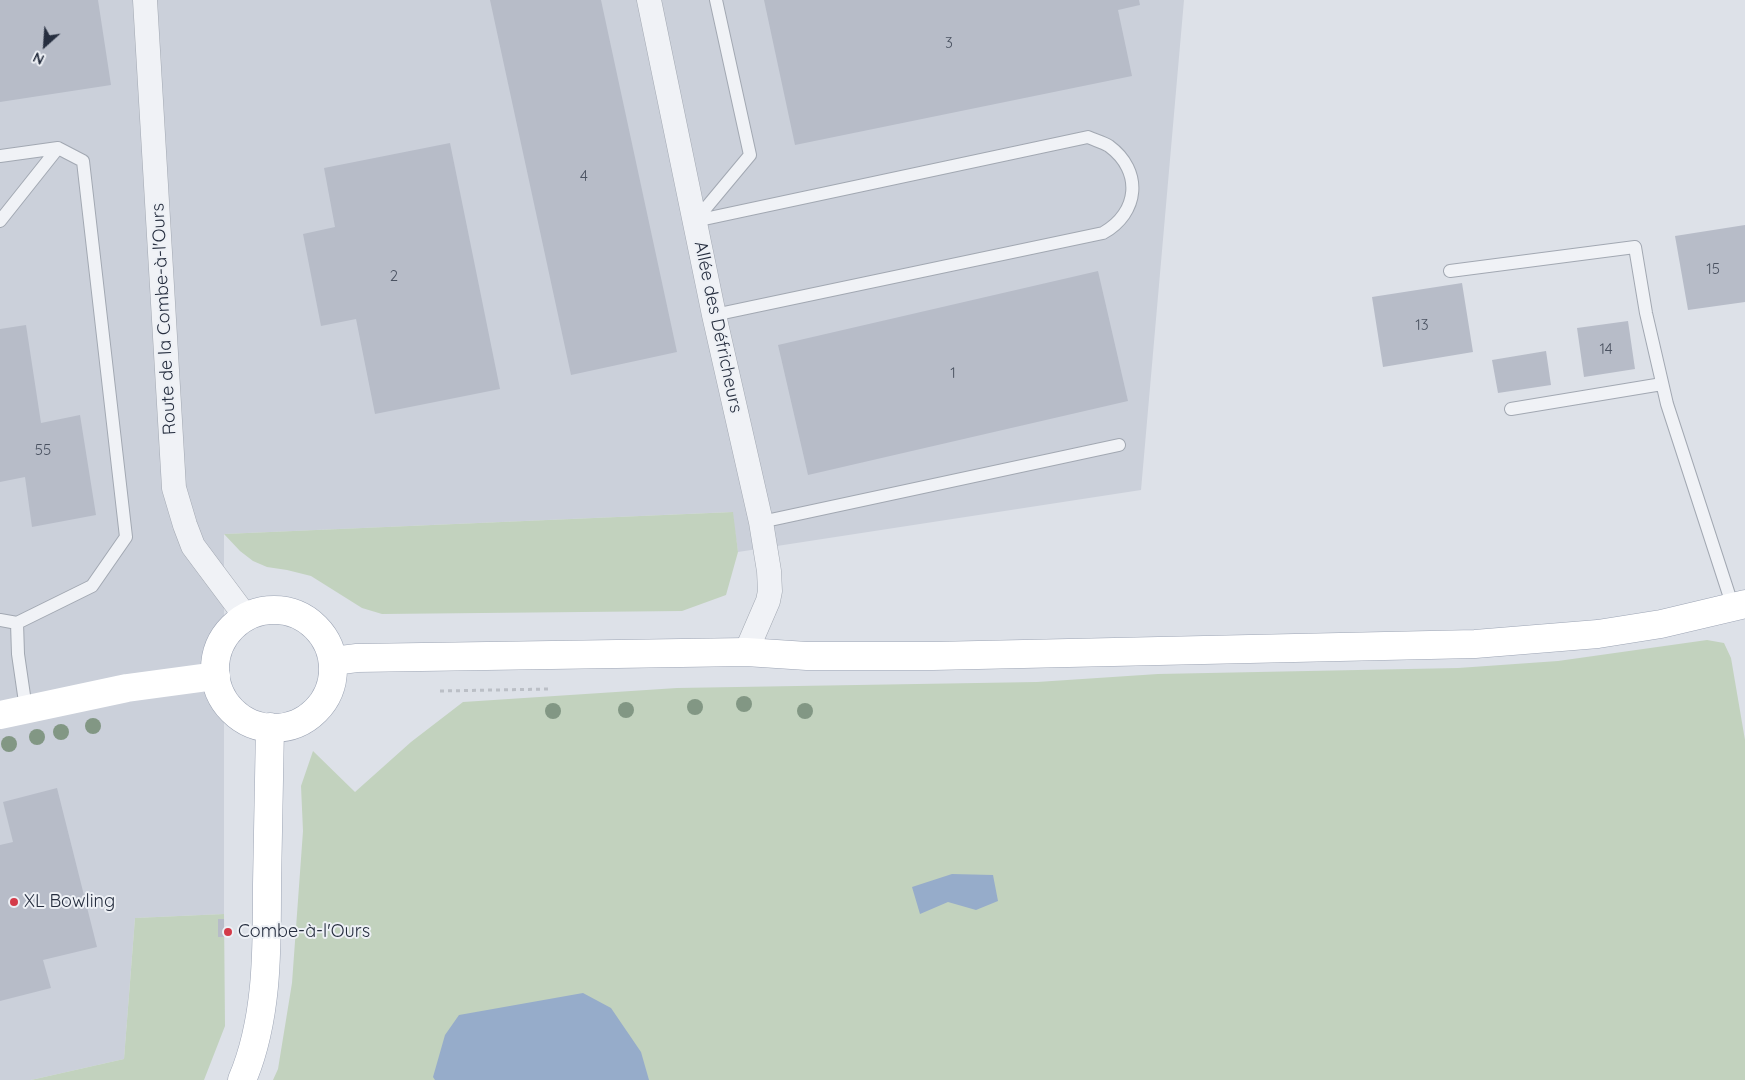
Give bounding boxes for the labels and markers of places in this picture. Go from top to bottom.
place label: XL Bowling [24,891,115,913]
marker: XL Bowling [8,896,20,908]
place label: Combe-à-l'Ours [238,921,370,943]
marker: Combe-à-l'Ours [222,926,234,938]

